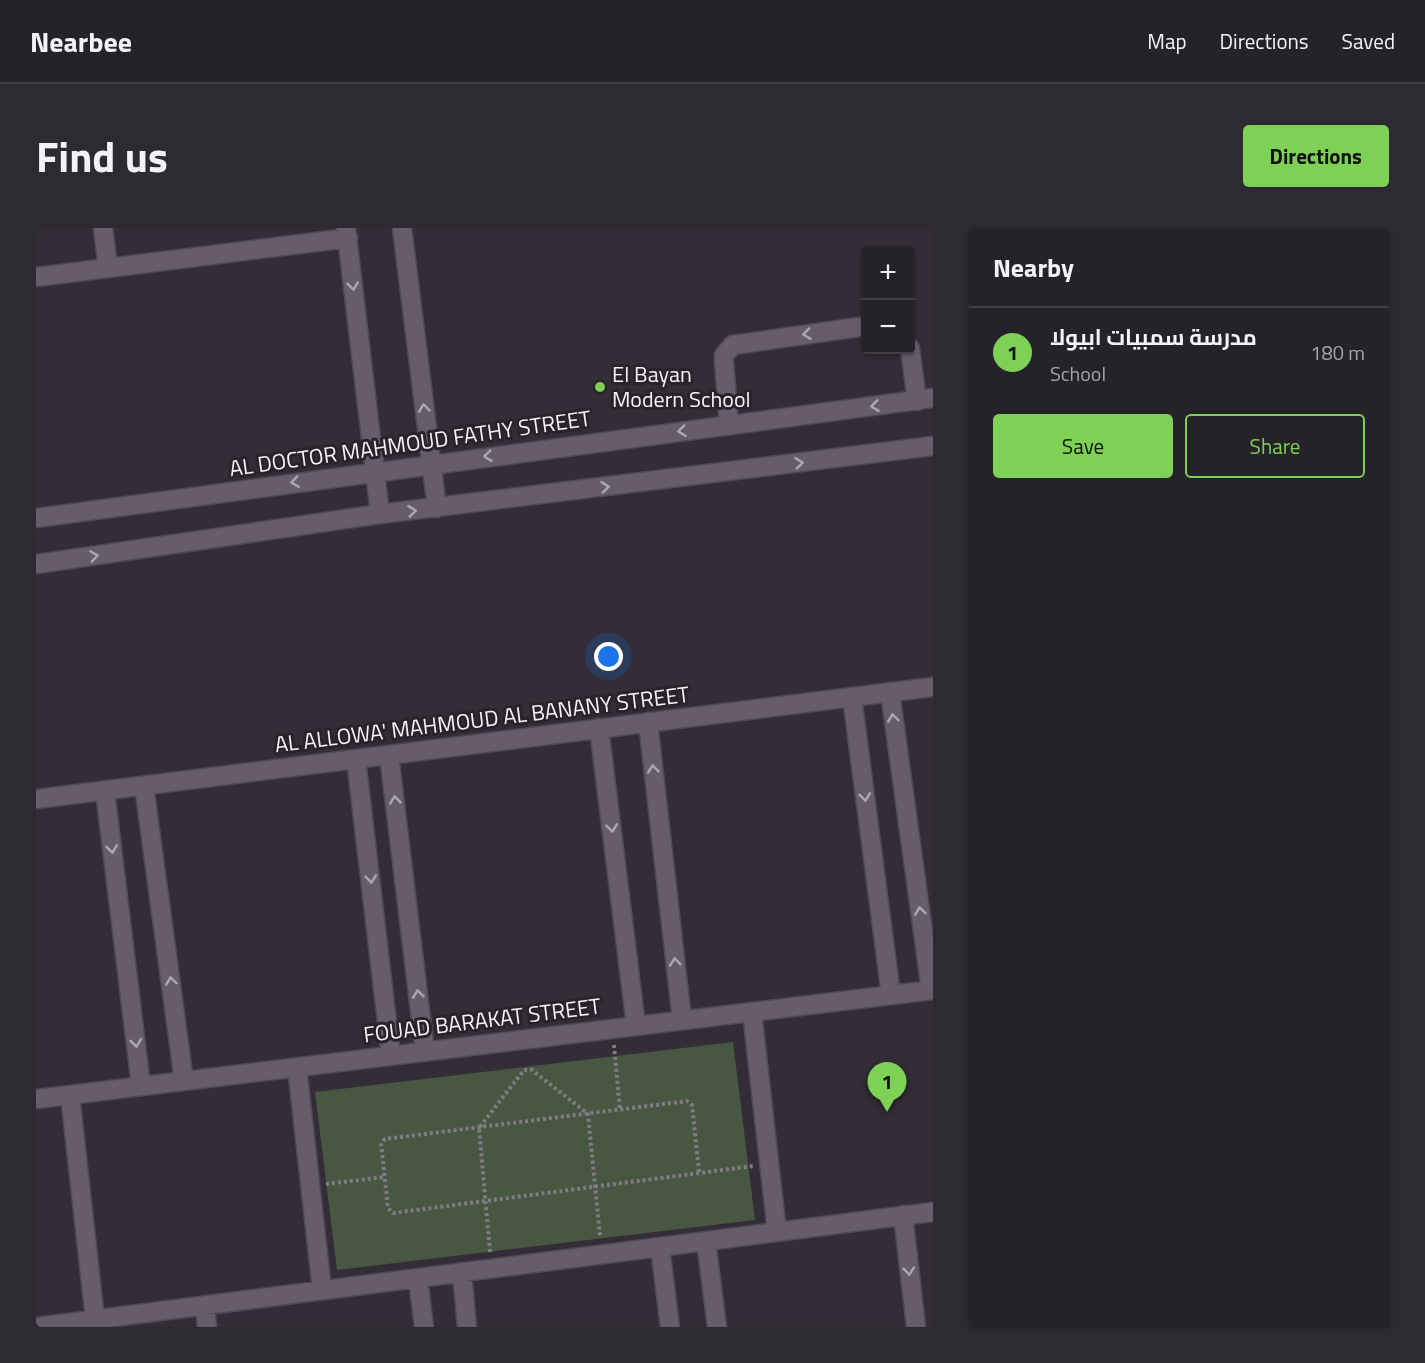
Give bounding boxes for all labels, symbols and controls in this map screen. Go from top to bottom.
text: Nearbee [30,20,132,63]
text: Map [1147,25,1187,57]
text: Directions [1220,25,1309,57]
text: Saved [1342,25,1395,57]
text: Find us [36,124,168,188]
button: Directions [1243,125,1389,187]
map controls [861,246,915,354]
button: + [861,246,915,300]
text: Nearby [993,248,1074,287]
one-way arrow [346,282,359,291]
button: − [861,300,915,354]
text: مدرسة سمبيات ابيولا [1050,320,1257,354]
one-way arrow [803,327,812,339]
text: 1 [1007,337,1018,368]
text: 180 m [1310,337,1365,368]
place label: El Bayan Modern School [612,357,751,416]
text: School [1050,358,1106,389]
marker: El Bayan Modern School [593,380,607,394]
one-way arrow [870,399,880,412]
street label: AL DOCTOR MAHMOUD FATHY STREET [227,401,593,485]
one-way arrow [418,403,431,413]
button: Save [993,414,1173,478]
button: Share [1185,414,1365,478]
one-way arrow [677,425,686,437]
one-way arrow [484,450,493,462]
one-way arrow [794,457,803,469]
one-way arrow [290,475,300,488]
one-way arrow [601,481,610,493]
one-way arrow [407,505,416,517]
one-way arrow [89,550,99,562]
your location [594,642,623,671]
street label: AL ALLOWA' MAHMOUD AL BANANY STREET [273,677,692,761]
one-way arrow [888,713,900,722]
one-way arrow [647,764,660,773]
one-way arrow [859,792,871,801]
one-way arrow [389,795,401,805]
one-way arrow [605,824,617,833]
one-way arrow [105,844,118,854]
one-way arrow [364,875,376,884]
one-way arrow [914,906,926,916]
one-way arrow [670,958,682,967]
one-way arrow [165,977,177,986]
street label: FOUAD BARAKAT STREET [361,989,603,1051]
one-way arrow [413,989,425,998]
one-way arrow [129,1038,141,1047]
pin: 1 [868,1062,906,1112]
one-way arrow [903,1267,915,1276]

